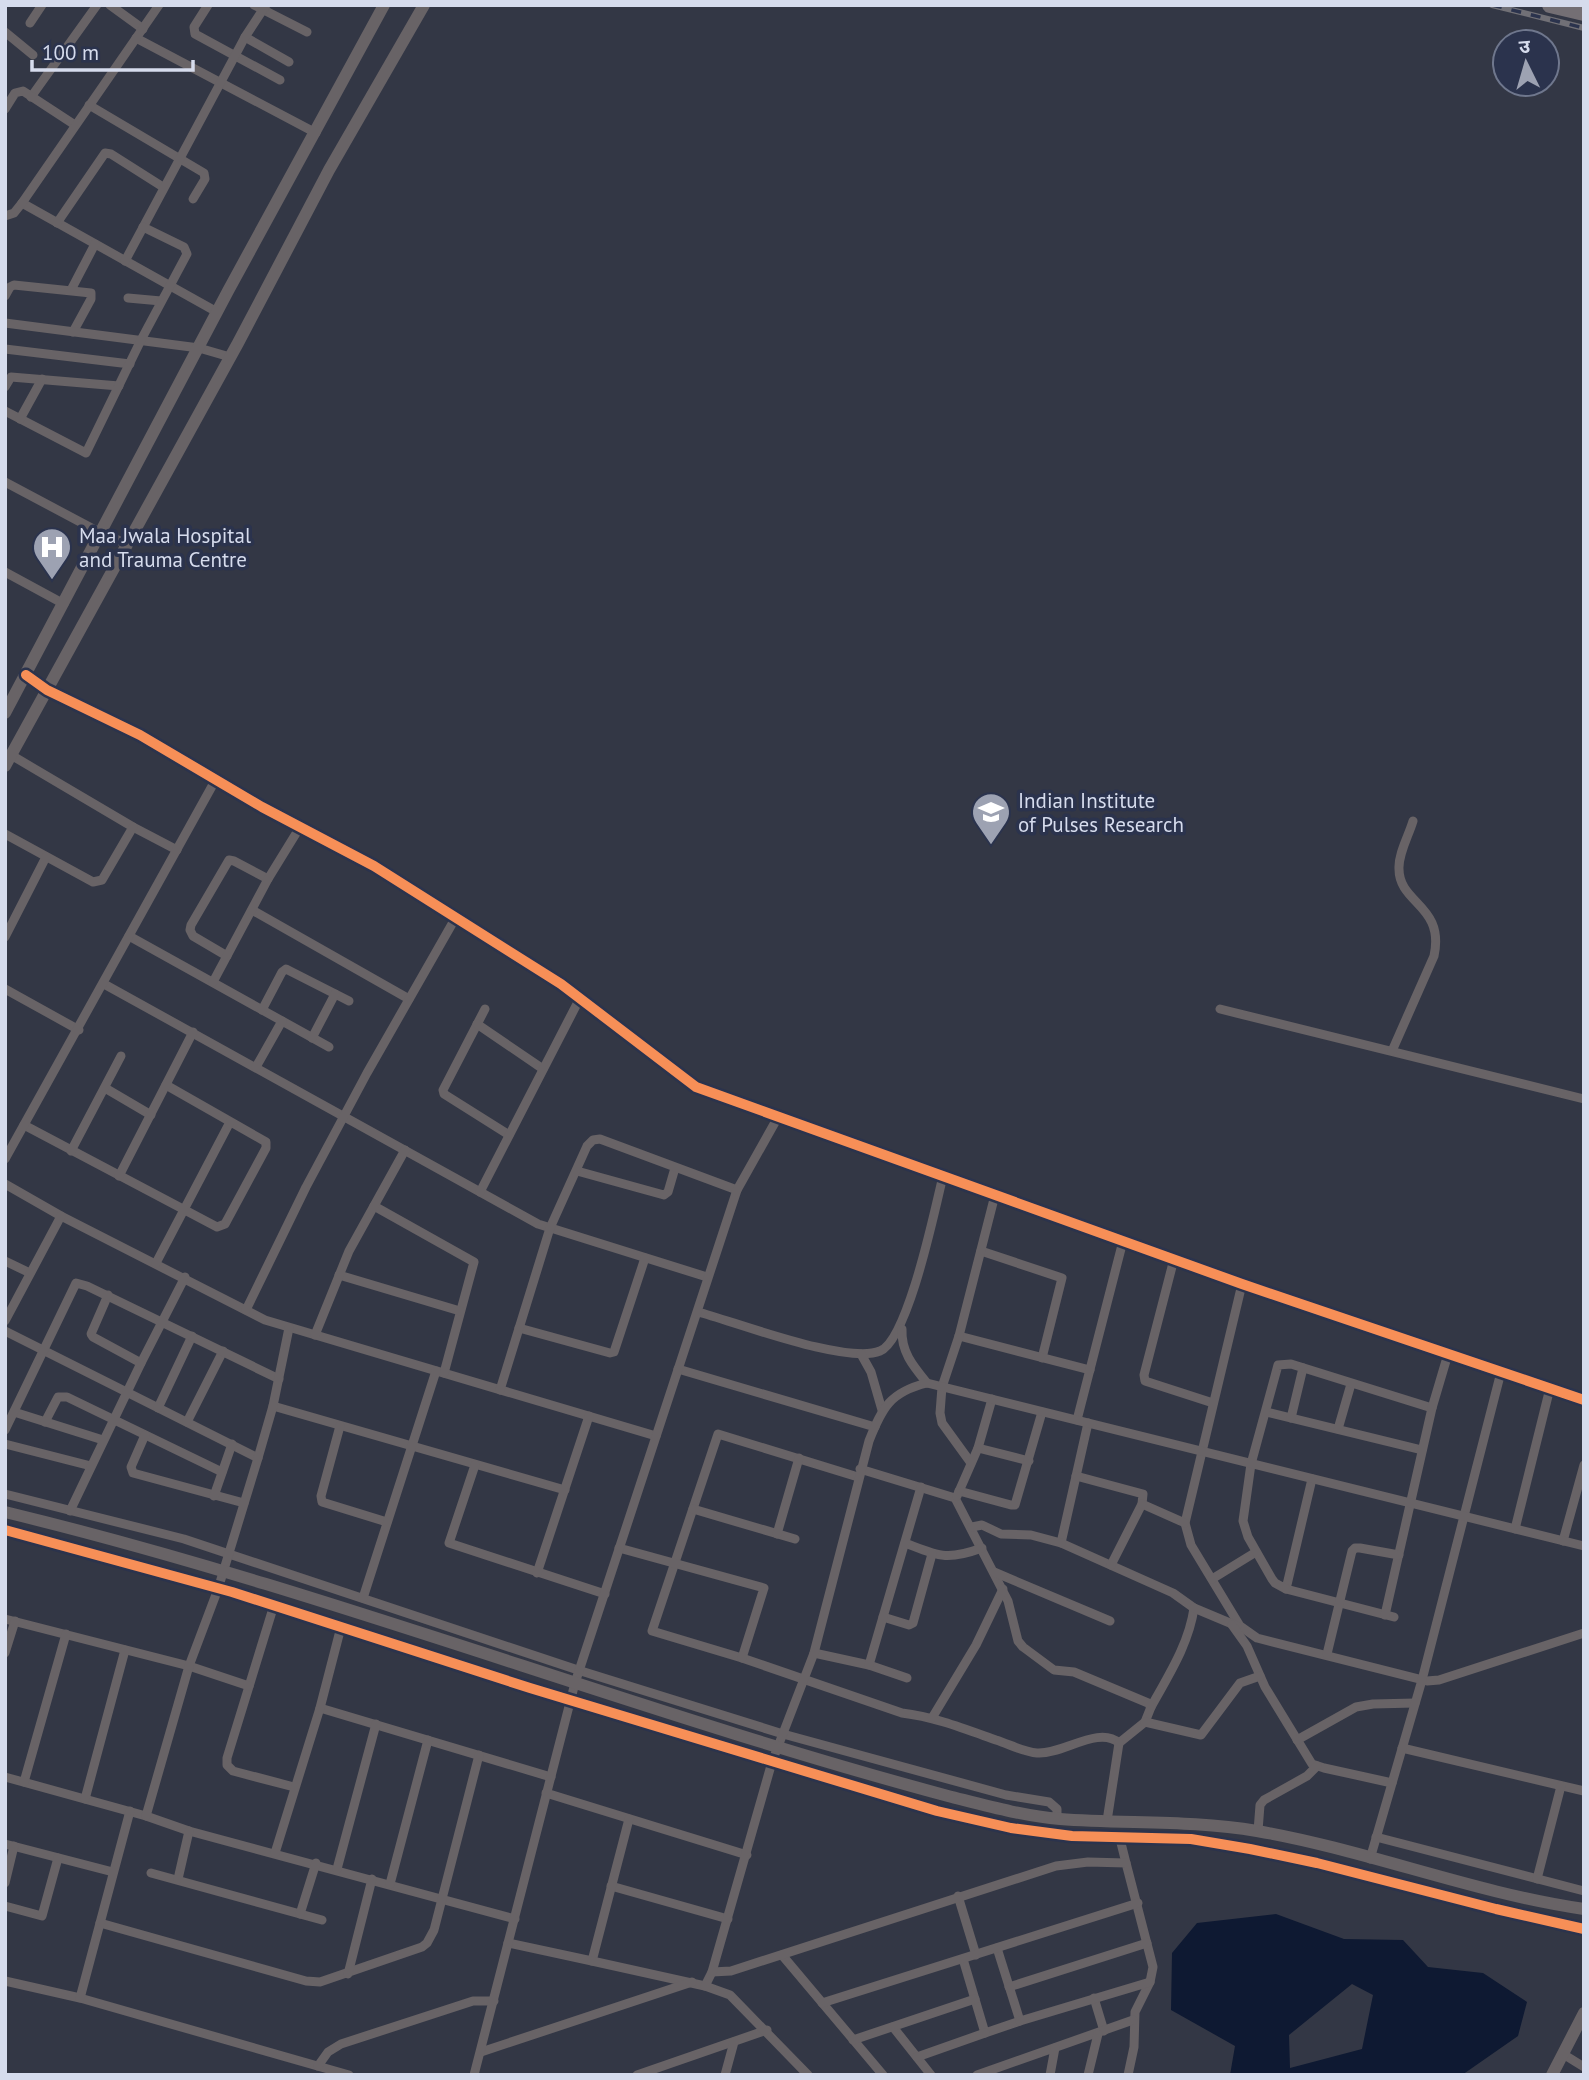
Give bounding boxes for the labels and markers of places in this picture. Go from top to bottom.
place label: Maa Jwala Hospital and Trauma Centre [79,522,251,573]
hospital icon: Maa Jwala Hospital and Trauma Centre [31,526,73,581]
place label: Indian Institute of Pulses Research [1018,787,1184,838]
school or university icon: Indian Institute of Pulses Research [970,791,1012,846]

